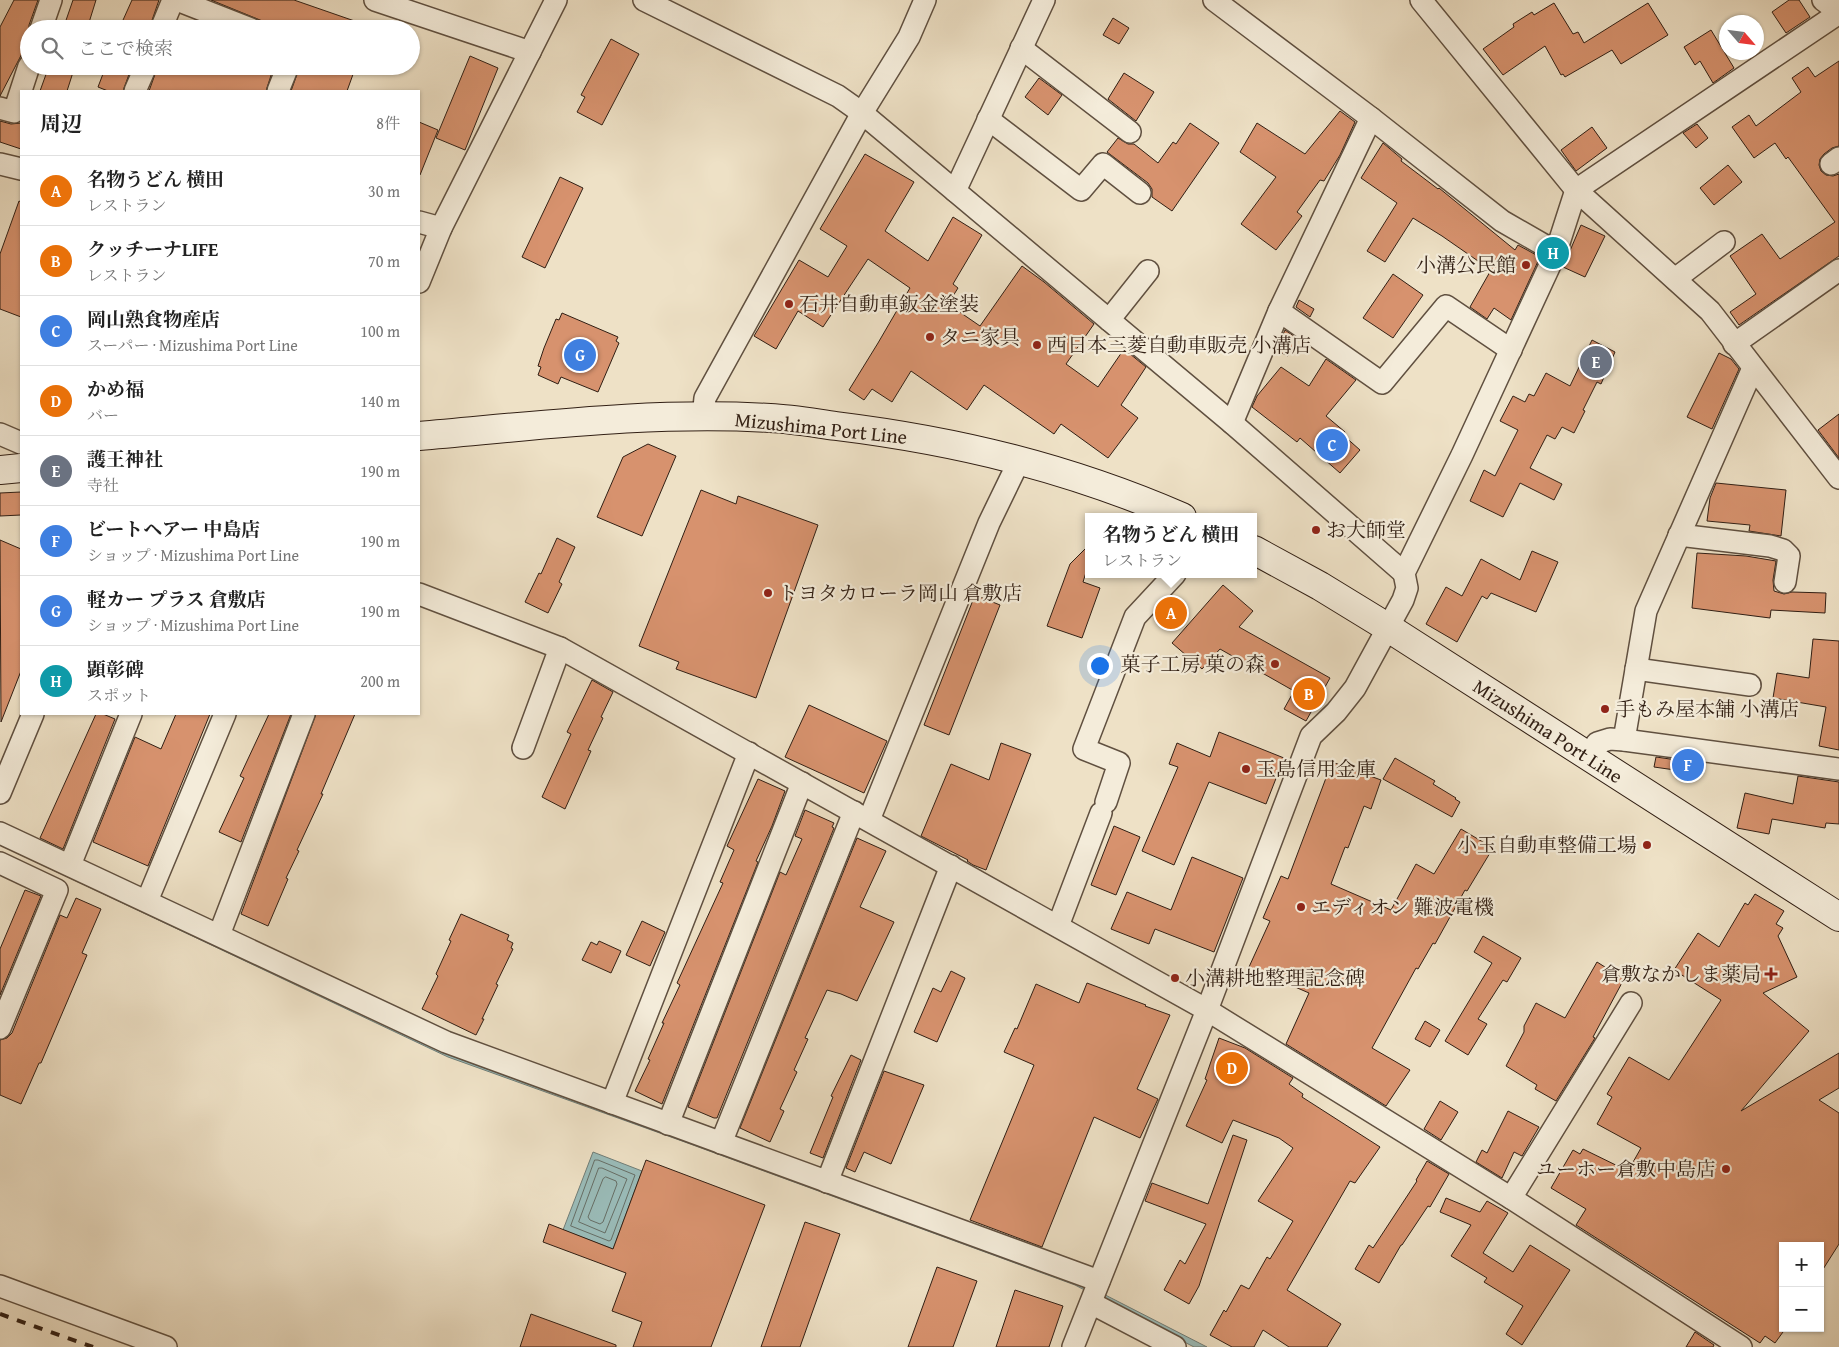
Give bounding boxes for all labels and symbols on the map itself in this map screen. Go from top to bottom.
north arrow [1719,15,1764,60]
pin: H [1537,234,1569,272]
place label: 小溝公民館 [1416,250,1516,279]
marker: 小溝公民館 [1520,259,1532,271]
place label: 石井自動車鈑金塗装 [799,289,979,318]
marker: 石井自動車鈑金塗装 [783,298,795,310]
place label: タニ家具 [940,322,1020,351]
place label: 西日本三菱自動車販売 小溝店 [1047,330,1311,359]
marker: タニ家具 [924,331,936,343]
pin: G [564,336,596,374]
marker: 西日本三菱自動車販売 小溝店 [1031,339,1043,351]
pin: E [1580,343,1612,381]
street label: Mizushima Port Line [733,404,909,451]
pin: C [1316,426,1348,464]
place label: お大師堂 [1326,515,1406,544]
marker: お大師堂 [1310,524,1322,536]
place label: トヨタカローラ岡山 倉敷店 [778,578,1022,607]
marker: トヨタカローラ岡山 倉敷店 [762,587,774,599]
pin: A [1155,594,1187,632]
place label: 菓子工房 菓の森 [1121,649,1265,678]
your location [1087,653,1113,679]
marker: 菓子工房 菓の森 [1269,658,1281,670]
street label: Mizushima Port Line [1468,671,1629,790]
pin: B [1293,675,1325,713]
place label: 手もみ屋本舗 小溝店 [1615,694,1799,723]
marker: 手もみ屋本舗 小溝店 [1599,703,1611,715]
pin: F [1672,746,1704,784]
place label: 玉島信用金庫 [1256,754,1376,783]
marker: 玉島信用金庫 [1240,763,1252,775]
place label: 小玉自動車整備工場 [1457,830,1637,859]
marker: 小玉自動車整備工場 [1641,839,1653,851]
place label: エディオン 難波電機 [1311,892,1494,921]
marker: エディオン 難波電機 [1295,901,1307,913]
place label: 倉敷なかしま薬局 [1601,959,1761,988]
place label: 小溝耕地整理記念碑 [1185,963,1365,992]
marker: 倉敷なかしま薬局 [1765,968,1777,980]
marker: 小溝耕地整理記念碑 [1169,972,1181,984]
pin: D [1216,1049,1248,1087]
place label: ユーホー倉敷中島店 [1536,1154,1716,1183]
marker: ユーホー倉敷中島店 [1720,1163,1732,1175]

